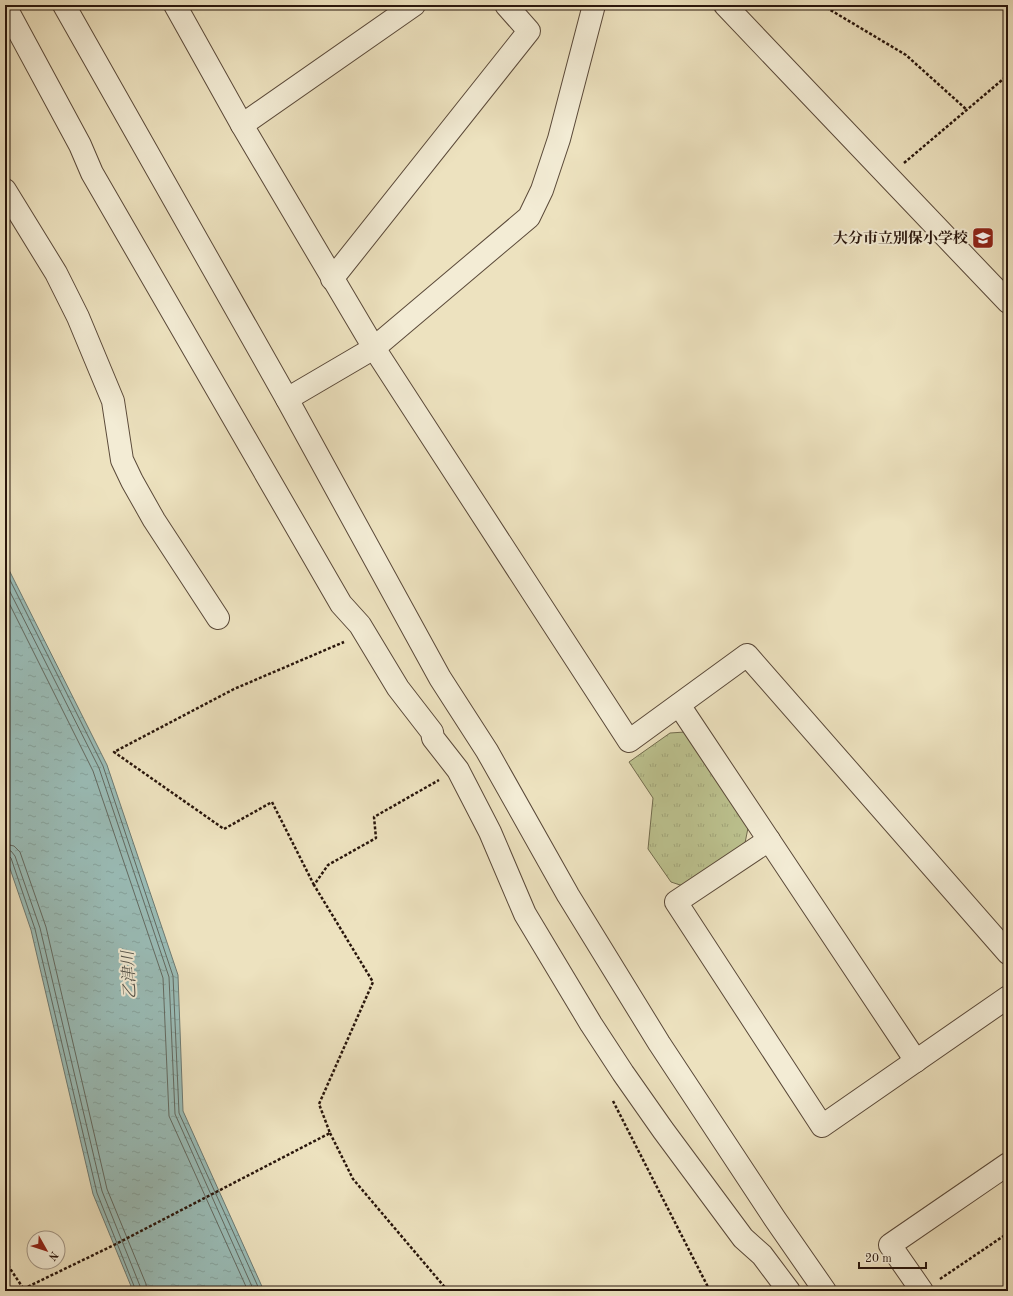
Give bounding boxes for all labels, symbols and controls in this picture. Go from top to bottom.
school or university icon: 大分市立別保小学校 [970,225,996,251]
place label: 大分市立別保小学校 [833,230,968,247]
water label: 乙津川 [119,949,139,999]
north arrow [26,1230,66,1270]
scale bar [859,1244,926,1270]
text: N [45,1249,60,1263]
text: 20 m [865,1253,892,1265]

